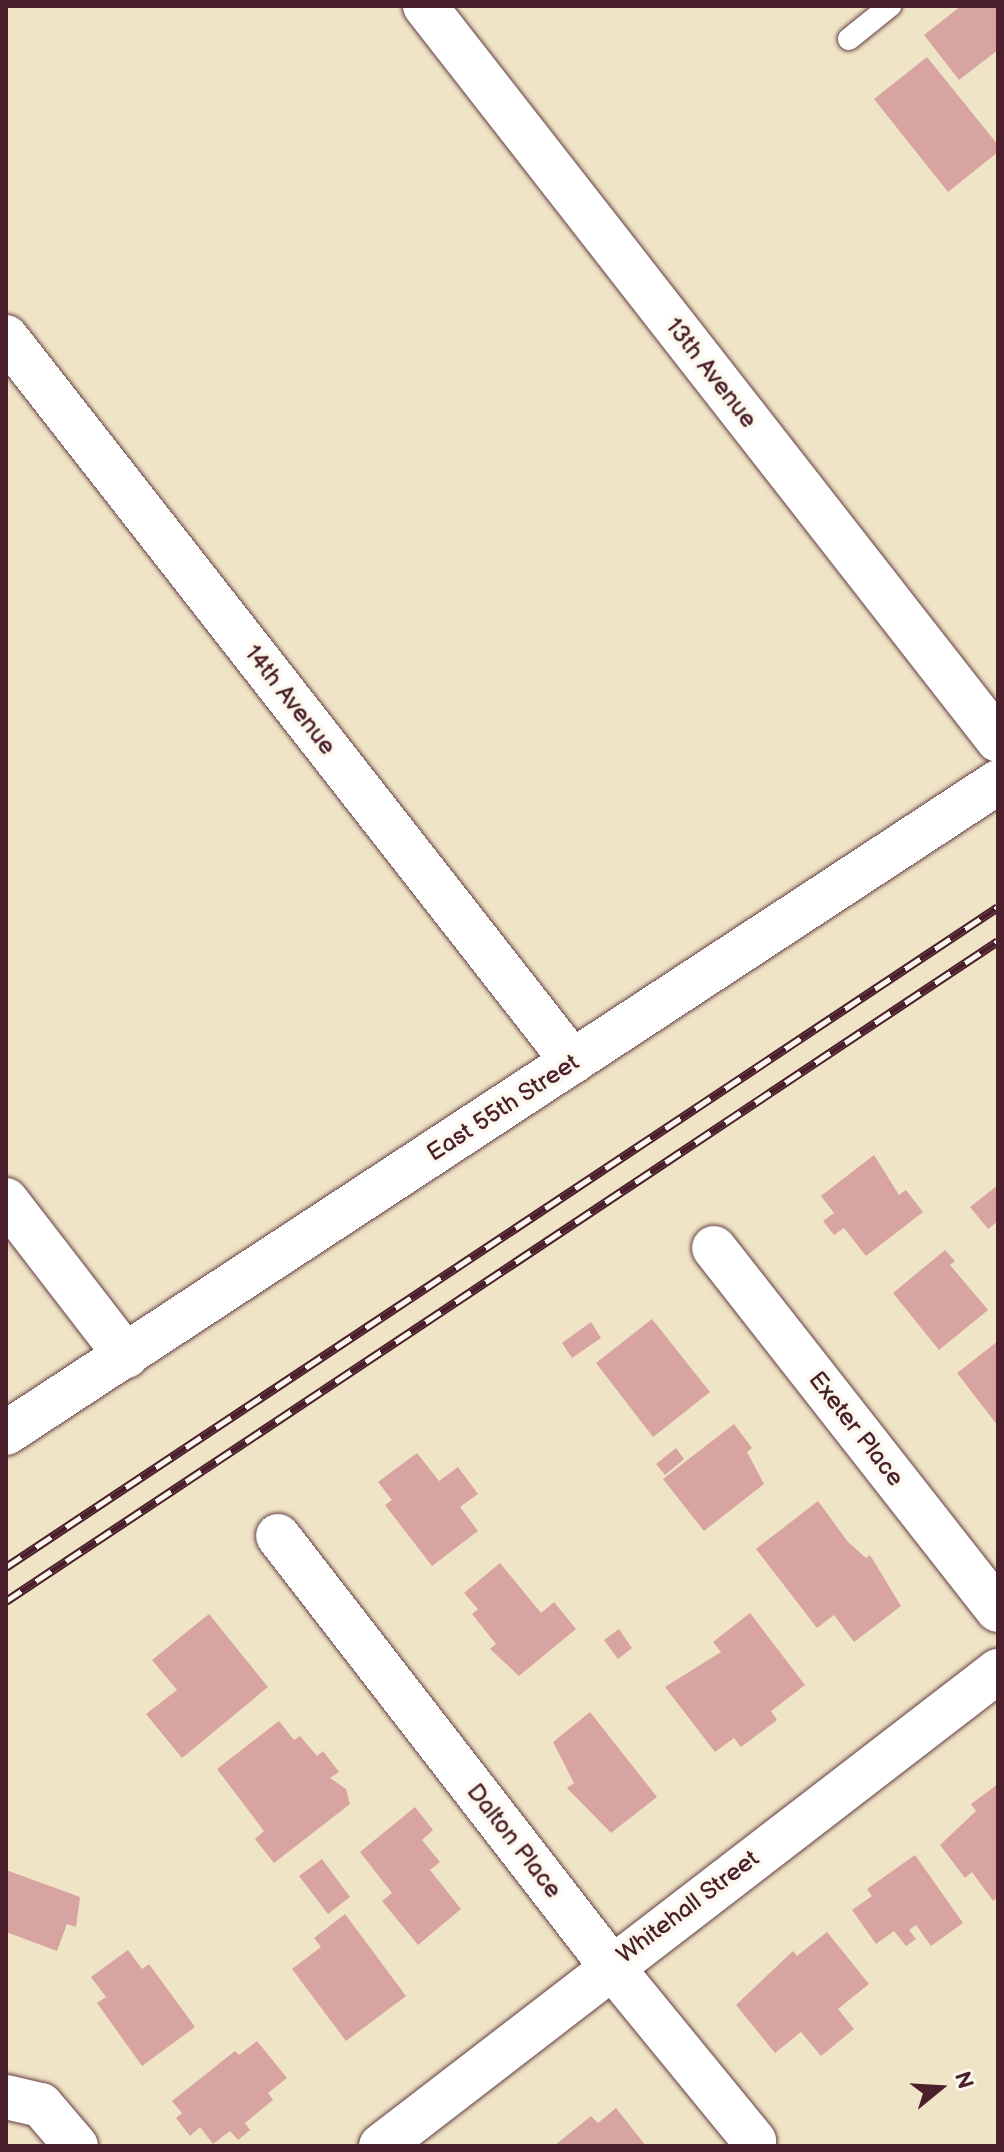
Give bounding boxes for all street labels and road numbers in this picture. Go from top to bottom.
street label: 13th Avenue [659,312,763,434]
street label: 14th Avenue [238,639,342,761]
street label: East 55th Street [421,1048,585,1168]
street label: Exeter Place [802,1366,910,1492]
street label: Dalton Place [460,1778,568,1904]
street label: Whitehall Street [611,1844,765,1970]

